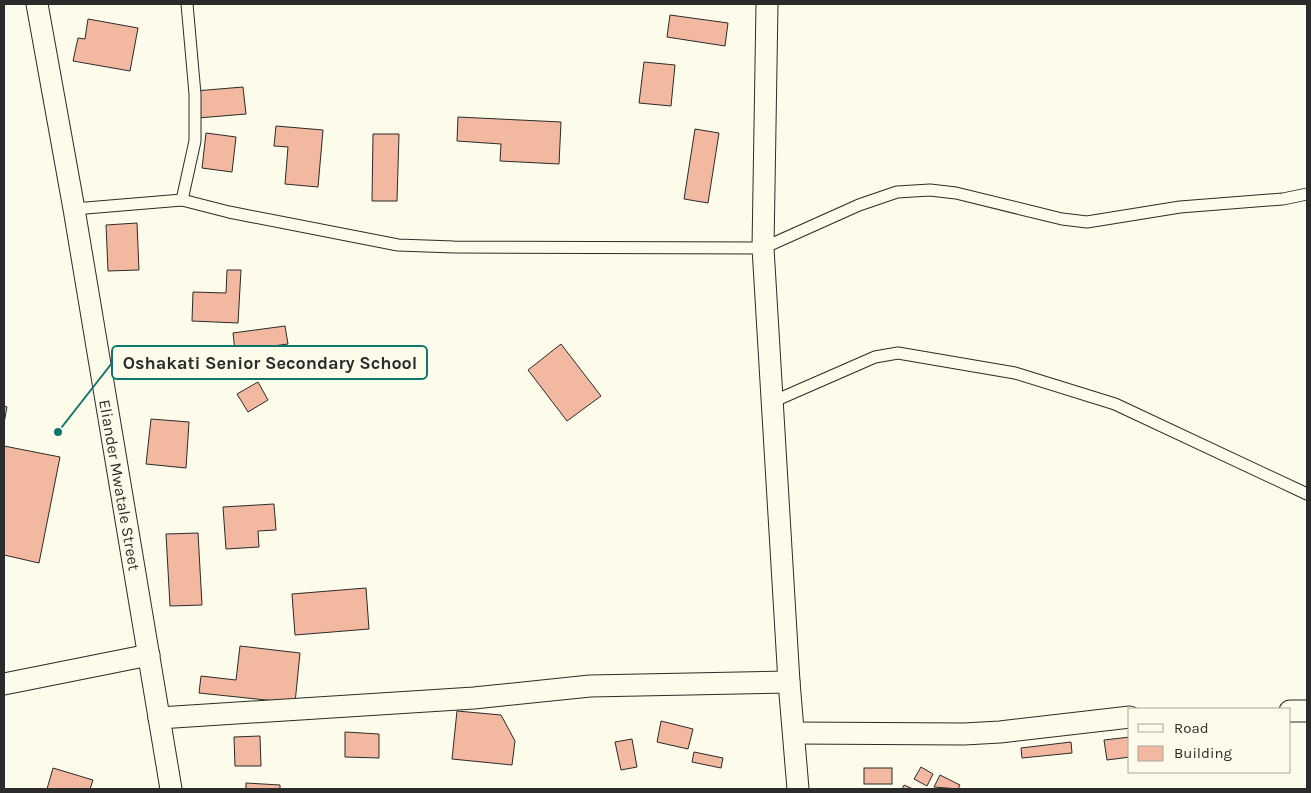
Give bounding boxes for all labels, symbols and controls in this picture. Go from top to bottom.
callout: Oshakati Senior Secondary School [112,346,427,379]
text: Oshakati Senior Secondary School [123,352,417,374]
street label: Eliander Mwatale Street [95,398,144,572]
legend [1128,708,1291,773]
text: Road [1174,719,1209,737]
text: Building [1174,744,1232,762]

